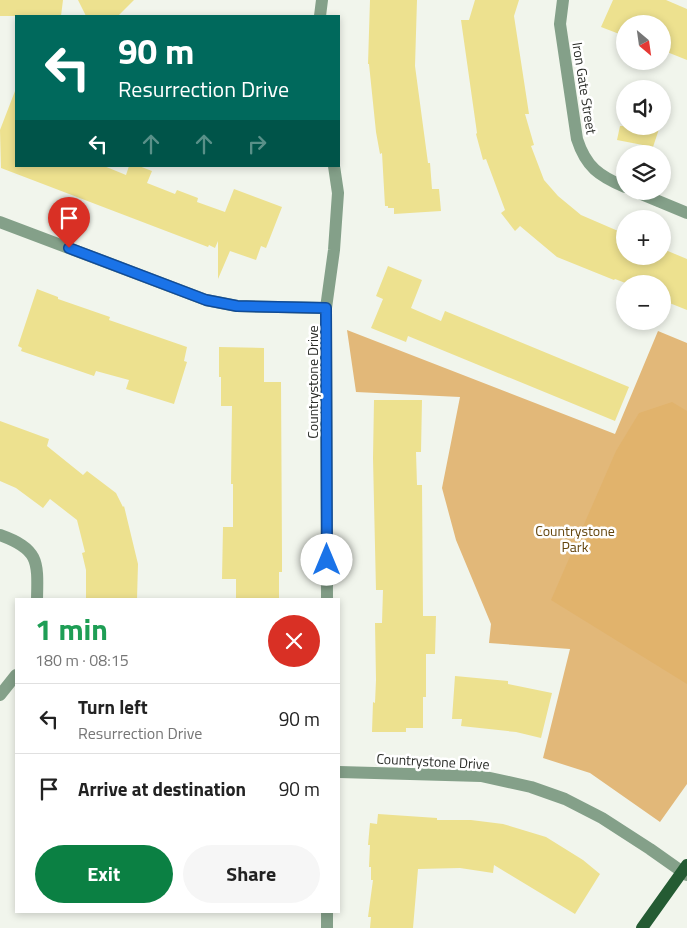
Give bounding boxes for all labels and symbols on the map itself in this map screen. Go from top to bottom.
north arrow [616,15,671,70]
street label: Iron Gate Street [567,40,603,136]
pin [48,197,90,248]
street label: Countrystone Drive [302,325,323,439]
park label: Countrystone Park [535,520,615,557]
position arrow [300,533,352,585]
street label: Countrystone Drive [376,748,490,774]

